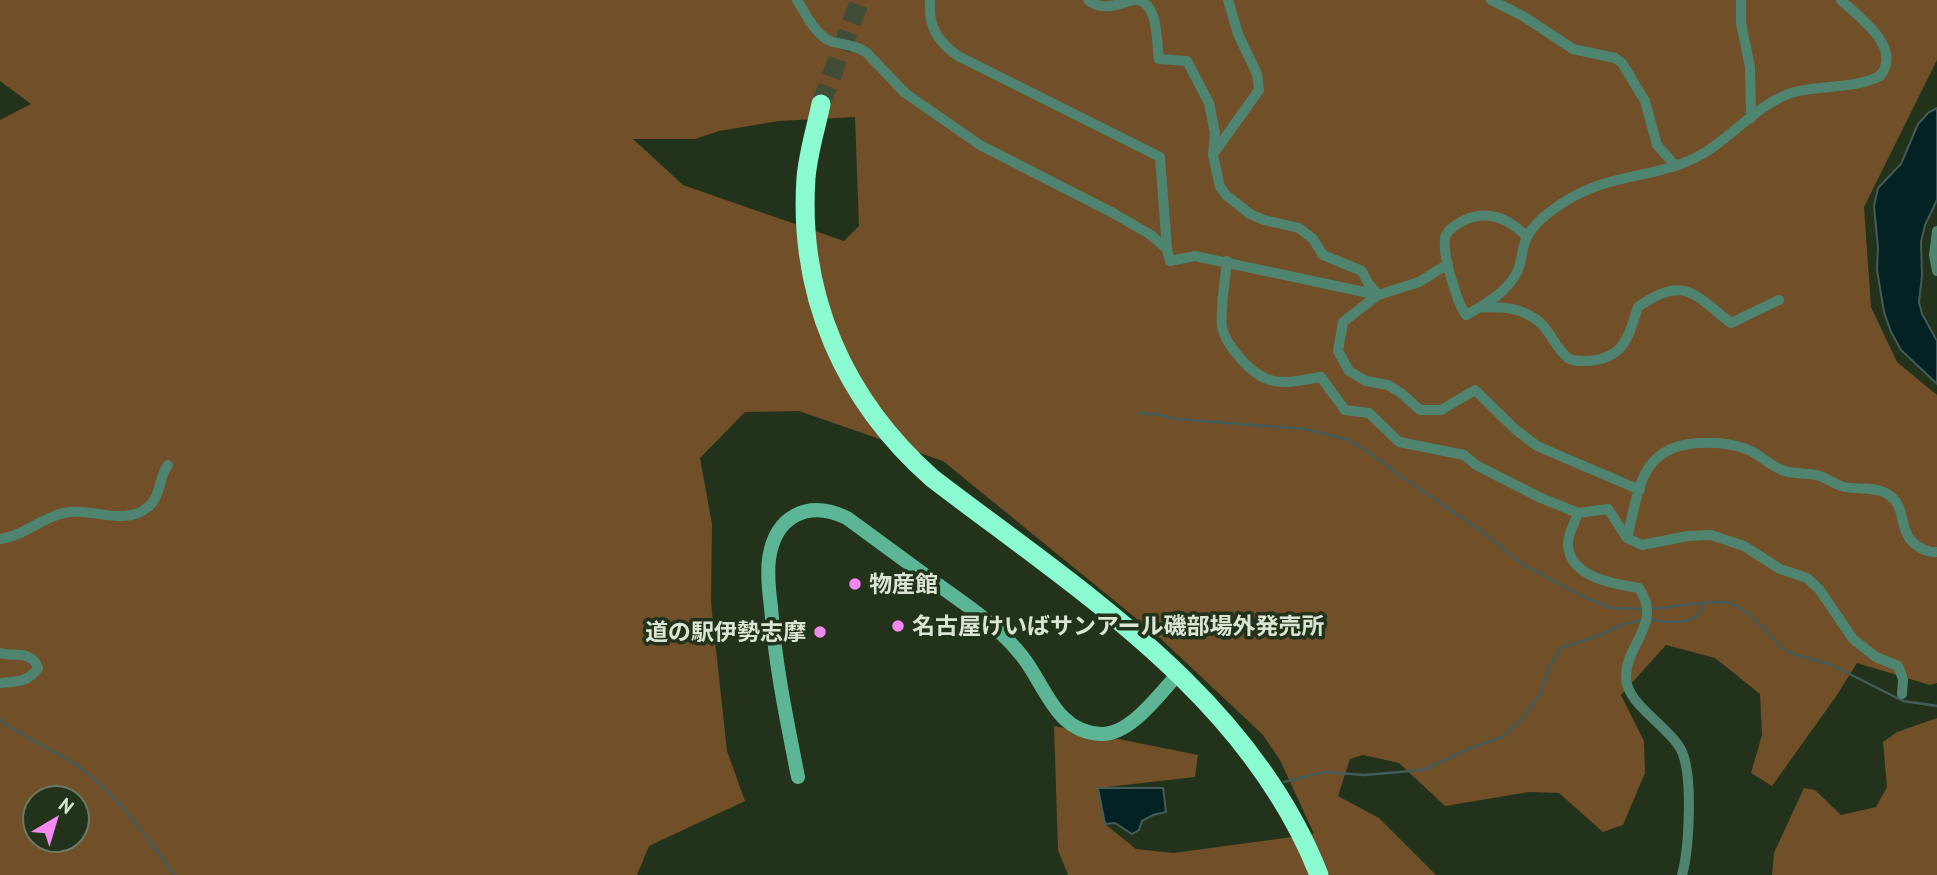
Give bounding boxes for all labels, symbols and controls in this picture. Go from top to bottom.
place label: 物産館 [869,569,938,598]
marker: 物産館 [847,576,863,592]
place label: 名古屋けいばサンアール磯部場外発売所 [912,611,1325,640]
place label: 道の駅伊勢志摩 [645,617,806,646]
marker: 名古屋けいばサンアール磯部場外発売所 [890,618,906,634]
marker: 道の駅伊勢志摩 [812,624,828,640]
north arrow [21,784,91,854]
text: N [54,792,79,819]

